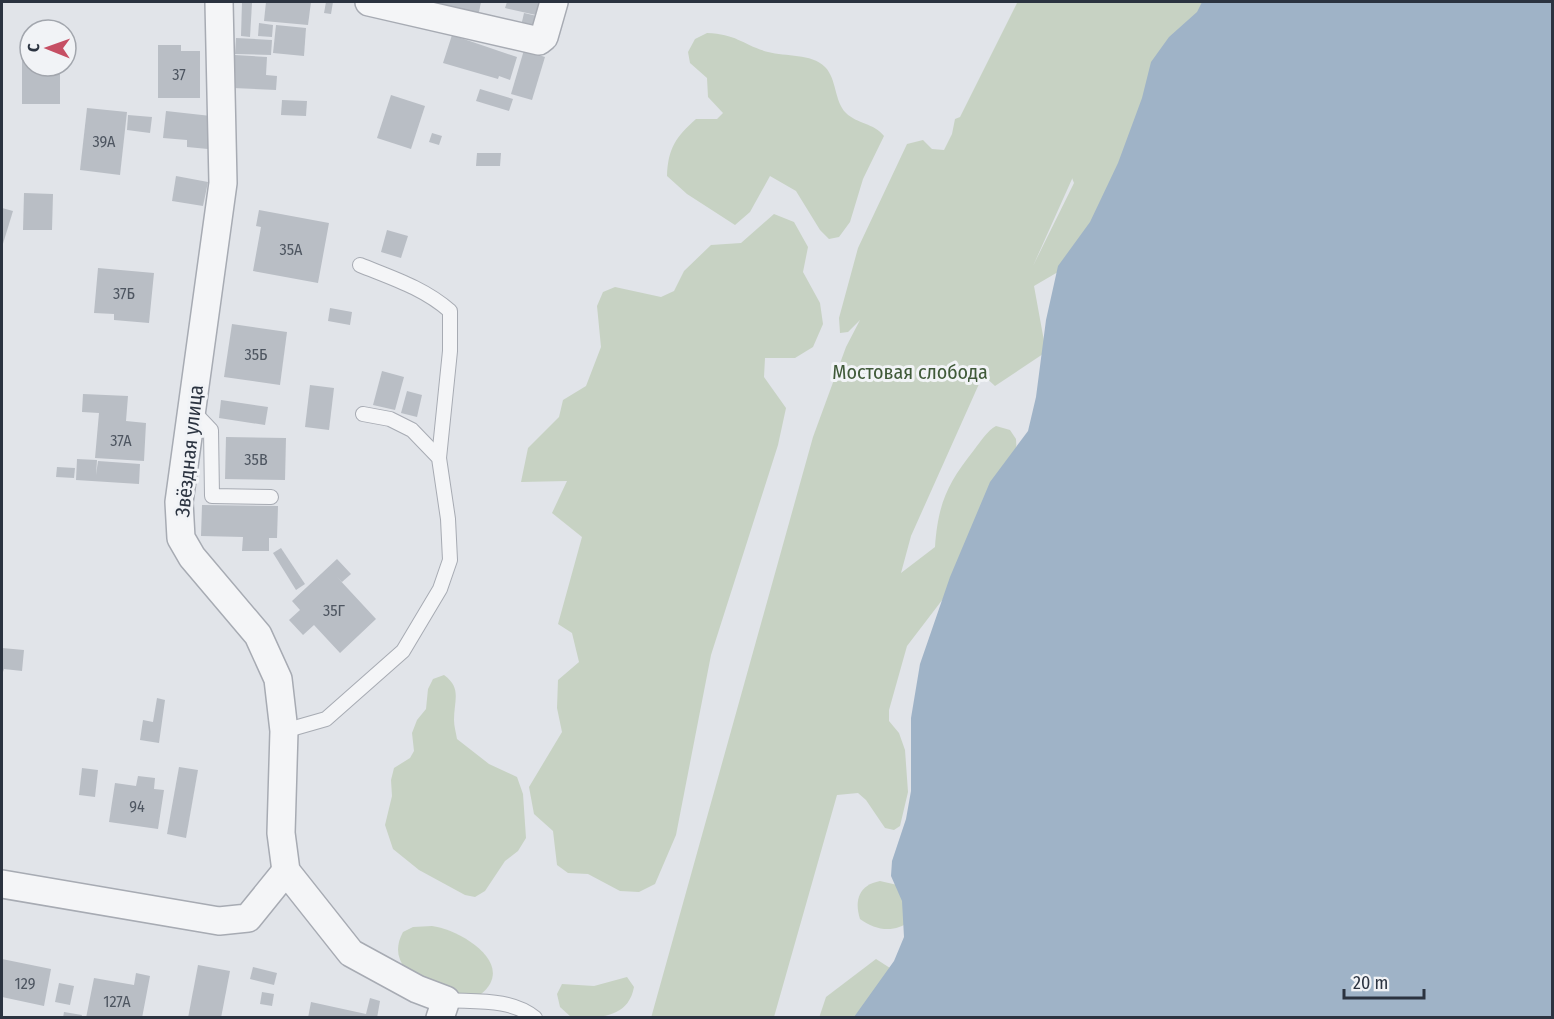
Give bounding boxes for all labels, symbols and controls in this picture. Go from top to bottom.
north arrow [18,18,78,78]
text: С [24,43,43,52]
house number: 37 [172,65,186,84]
house number: 39А [92,132,116,151]
house number: 35А [280,240,303,259]
house number: 37Б [113,284,135,303]
house number: 35Б [245,345,267,364]
park label: Мостовая слобода [832,360,988,384]
street label: Звёздная улица [170,384,208,518]
house number: 37А [110,431,132,450]
house number: 35В [244,450,268,469]
house number: 35Г [323,601,346,620]
house number: 94 [129,797,145,816]
scale bar [1344,962,1424,1000]
text: 20 m [1353,972,1388,994]
house number: 129 [15,974,36,993]
house number: 127А [103,992,131,1011]

